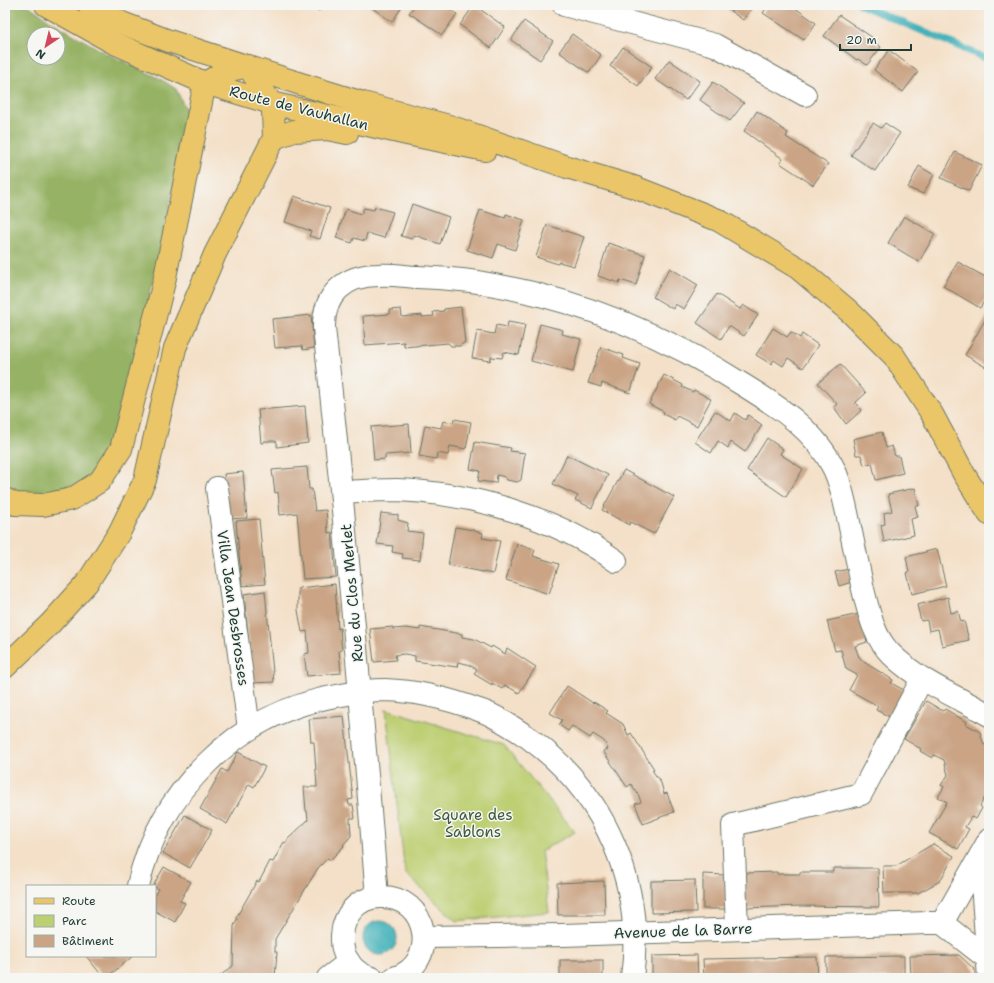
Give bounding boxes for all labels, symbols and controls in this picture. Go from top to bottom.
north arrow [26,26,66,66]
scale bar [840,26,911,52]
text: 20 m [846,32,877,48]
text: N [32,45,48,62]
street label: Route de Vauhallan [227,81,371,135]
street label: Rue du Clos Merlet [336,523,368,663]
street label: Villa Jean Desbrosses [212,529,254,687]
park label: Square des Sablons [433,805,513,842]
legend [26,885,156,957]
text: Route [62,893,96,909]
text: Parc [62,913,87,929]
street label: Avenue de la Barre [613,919,753,943]
text: Bâtiment [62,933,114,949]

